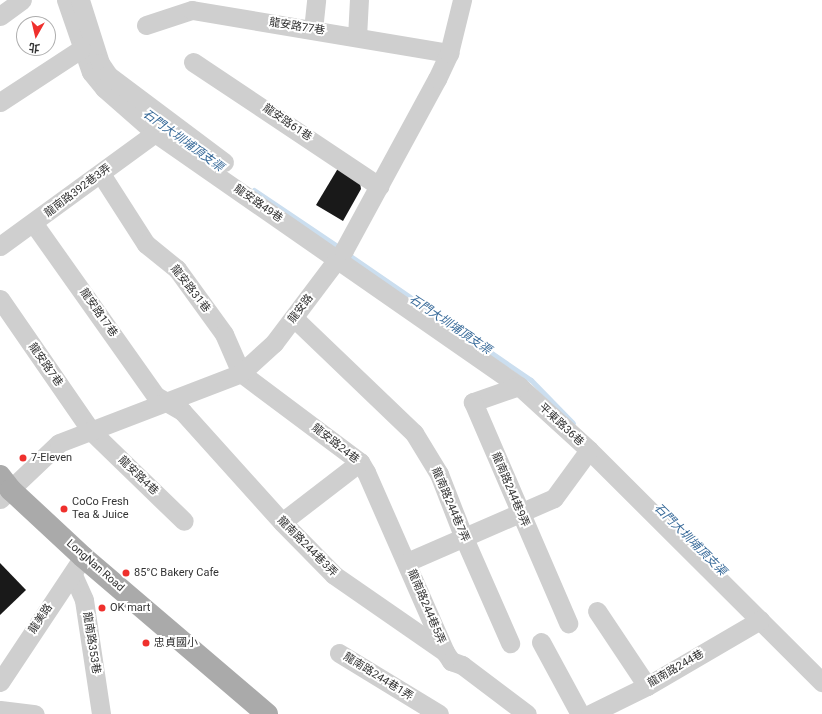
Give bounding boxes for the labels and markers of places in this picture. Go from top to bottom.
place label: 7-Eleven [31,451,72,465]
marker: 7-Eleven [18,453,28,463]
place label: CoCo Fresh Tea & Juice [72,496,129,522]
marker: CoCo Fresh Tea & Juice [59,504,69,514]
place label: 85°C Bakery Cafe [134,566,219,580]
marker: 85°C Bakery Cafe [121,568,131,578]
place label: OK mart [110,601,150,615]
marker: OK mart [97,603,107,613]
place label: 忠貞國小 [154,636,198,650]
marker: 忠貞國小 [141,638,151,648]

